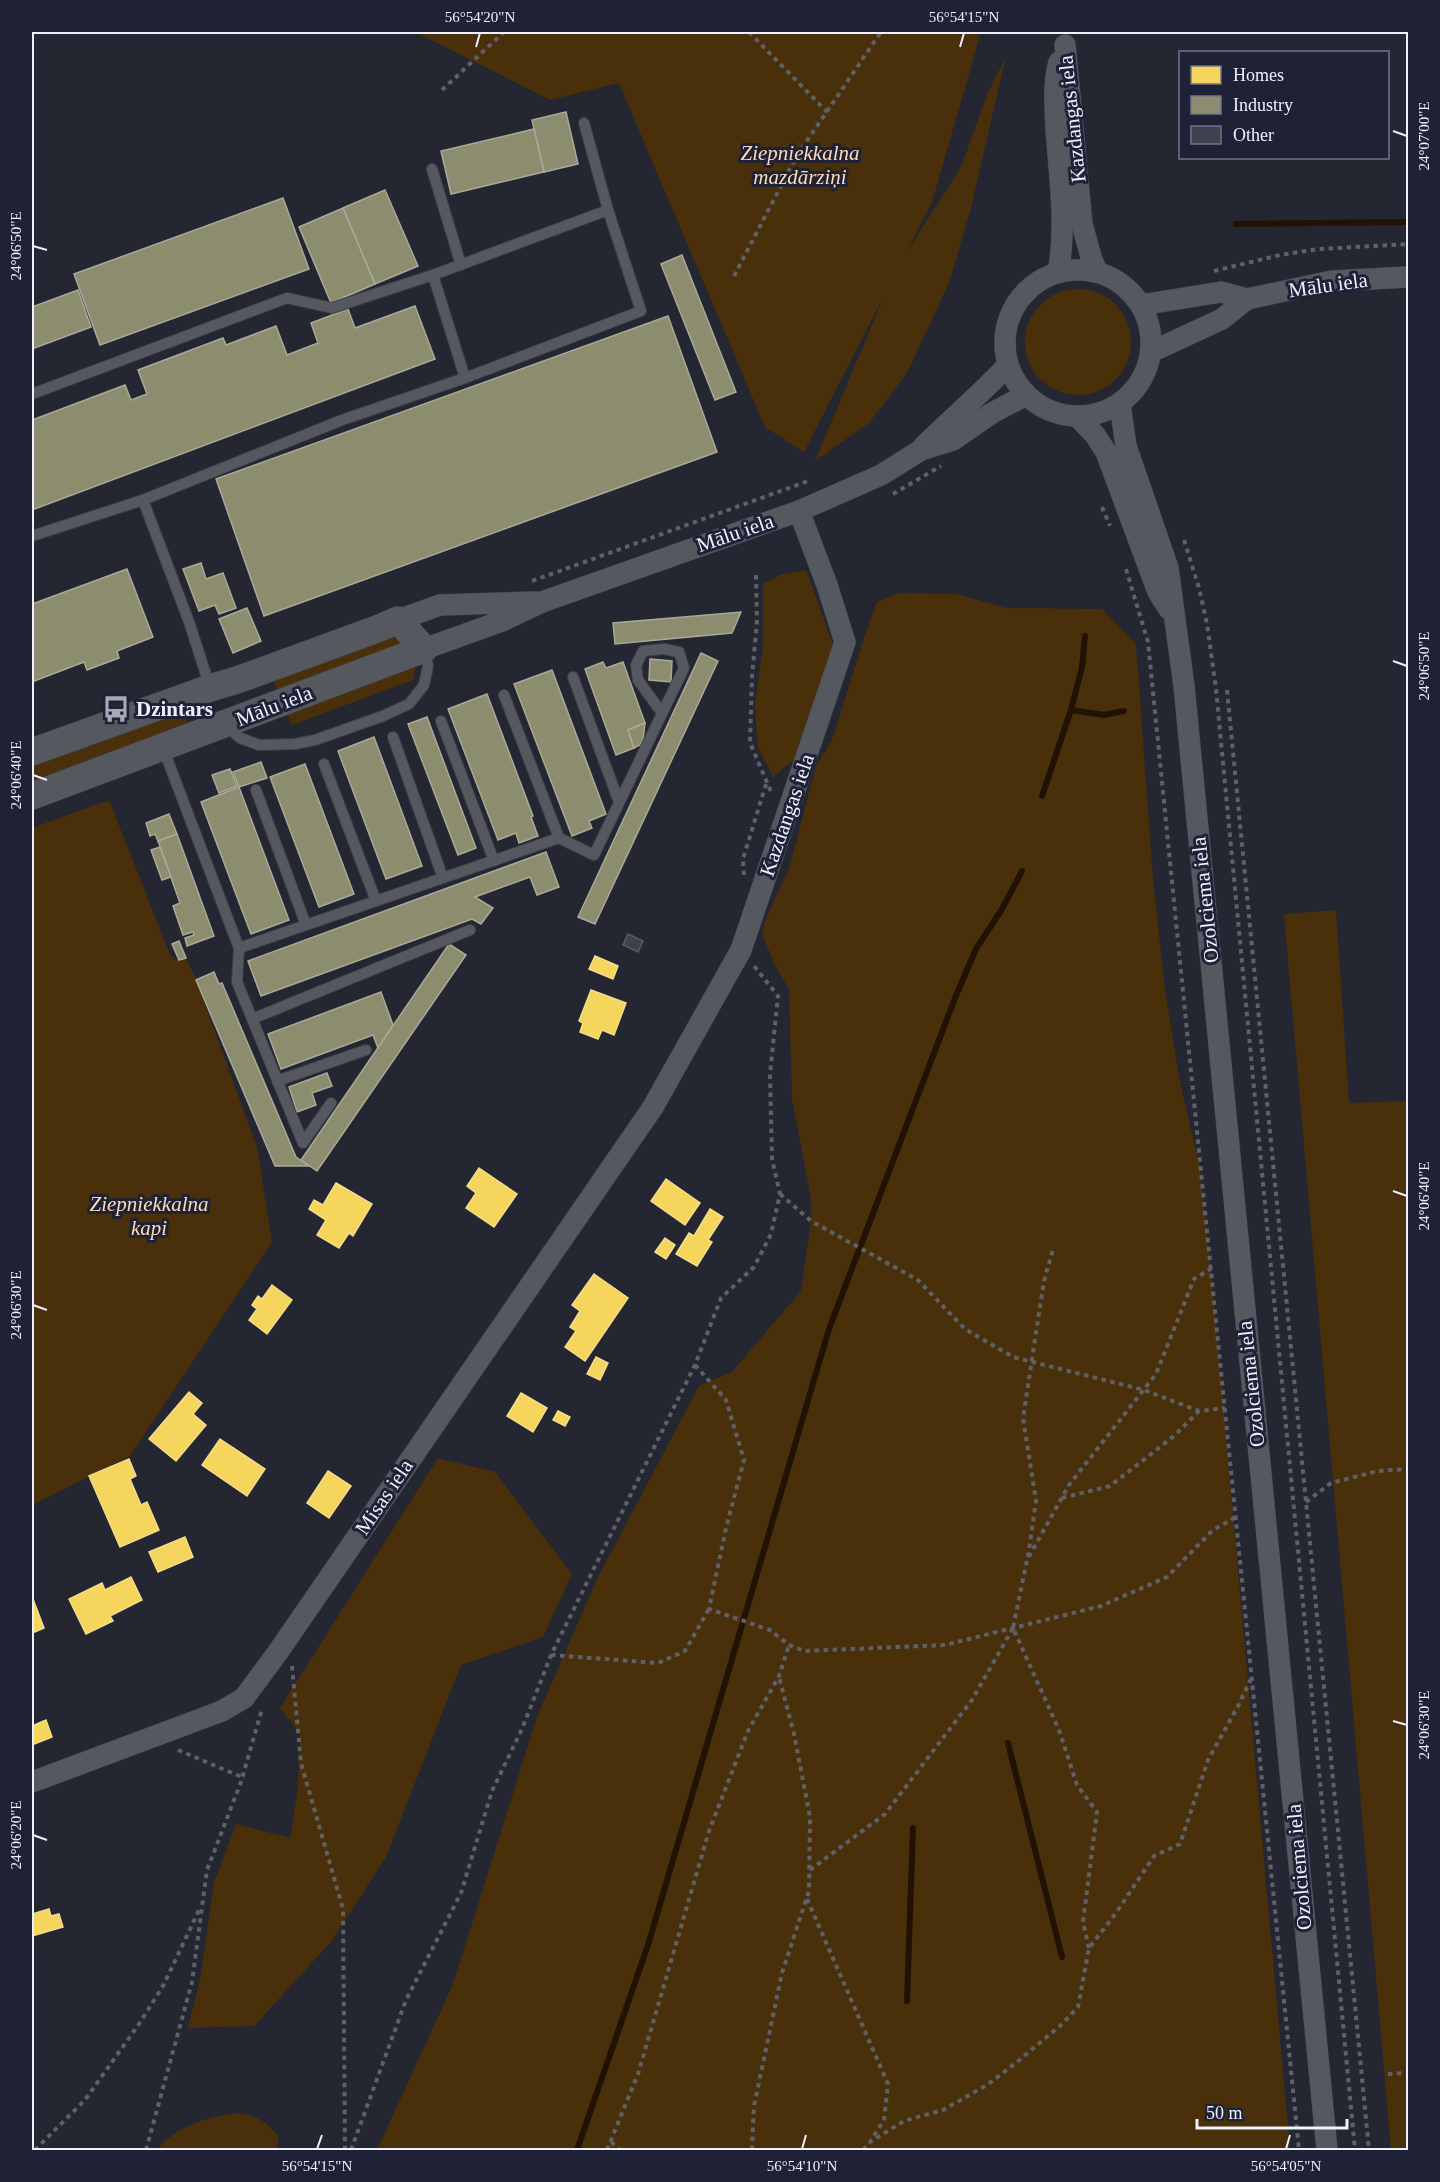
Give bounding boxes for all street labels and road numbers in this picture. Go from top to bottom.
street label: Kazdangas iela [1053,54,1091,184]
street label: Mālu iela [1287,267,1370,302]
street label: Mālu iela [693,508,777,557]
street label: Mālu iela [232,680,316,732]
street label: Kazdangas iela [755,750,819,879]
street label: Ozolciema iela [1186,835,1224,964]
street label: Ozolciema iela [1232,1319,1270,1448]
street label: Misas iela [350,1454,418,1539]
street label: Ozolciema iela [1281,1802,1316,1931]

